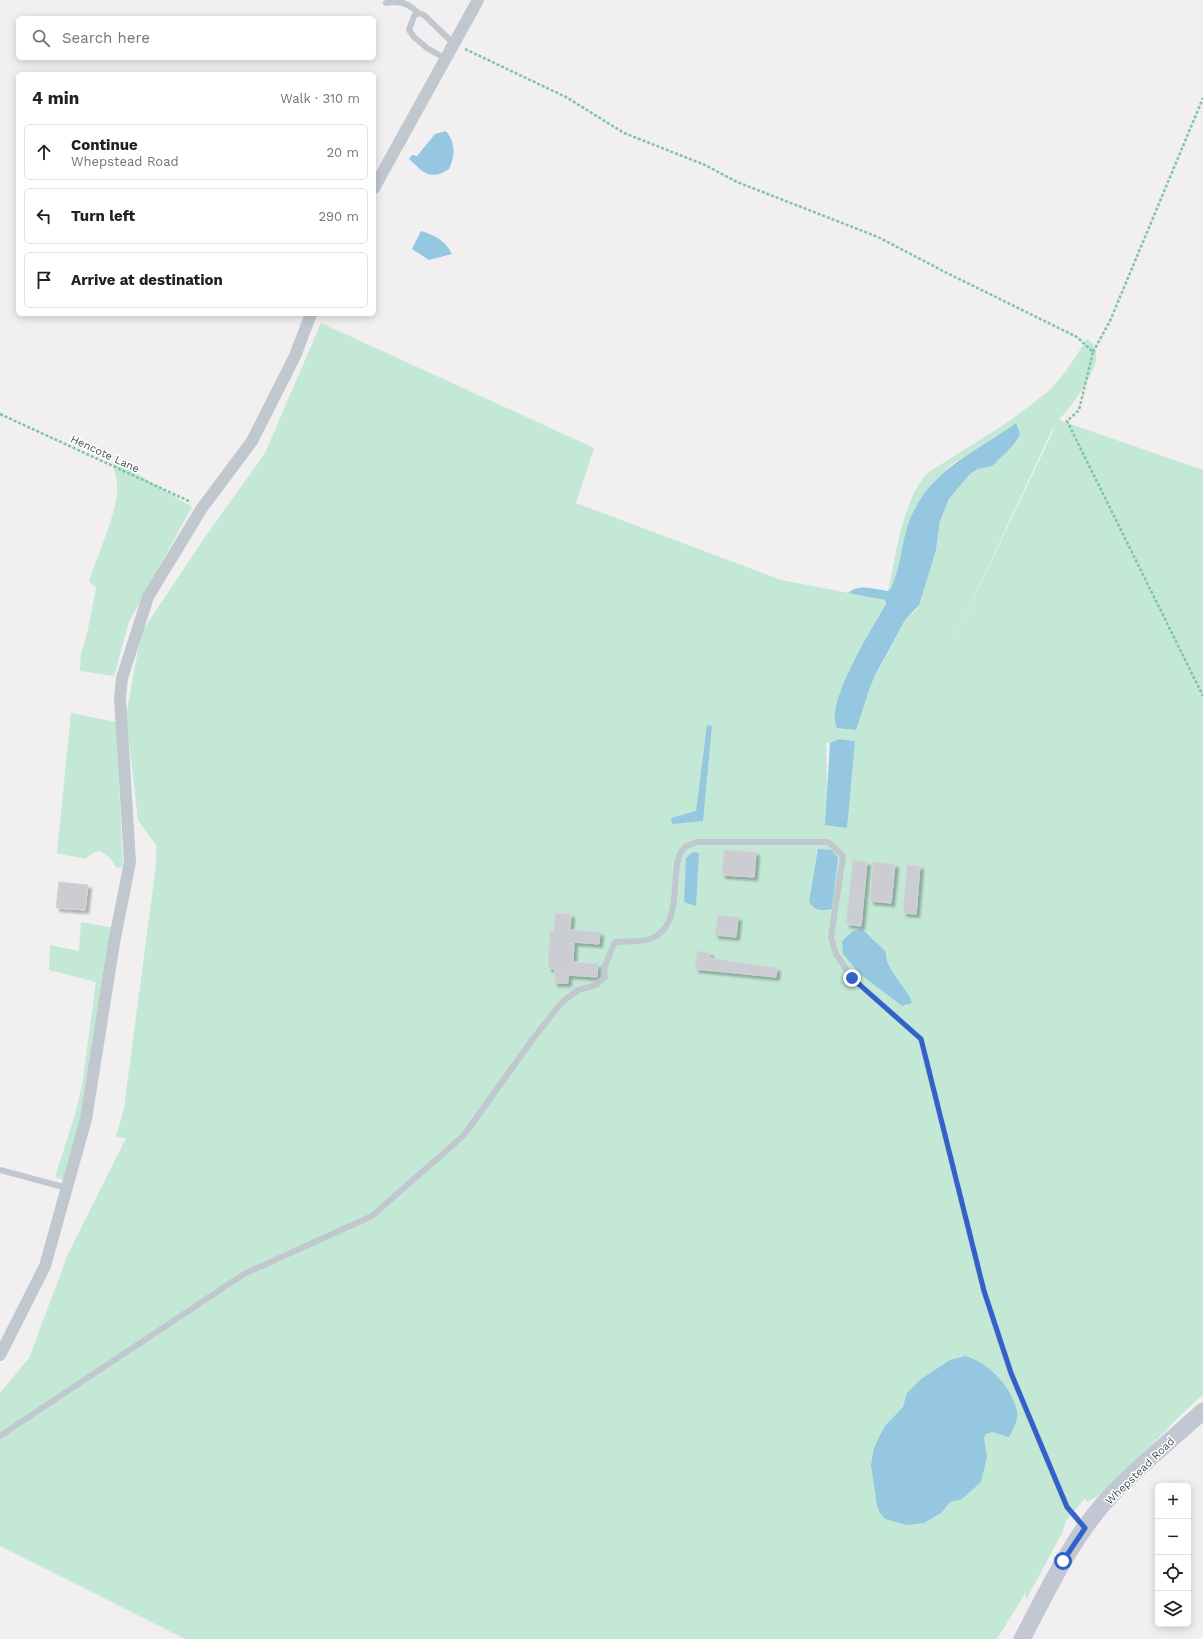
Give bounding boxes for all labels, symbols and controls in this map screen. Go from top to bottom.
search box [16,16,376,60]
icon: search [30,27,52,49]
text: Search here [62,29,150,47]
text: 4 min [32,88,79,108]
text: Walk · 310 m [280,91,360,106]
text: Continue [71,136,138,154]
icon: ahead [33,141,55,163]
text: 20 m [327,145,359,160]
text: Whepstead Road [71,154,179,169]
icon: left [33,205,55,227]
text: Turn left [71,207,135,225]
text: 290 m [318,209,359,224]
icon: arrive [33,269,55,291]
text: Arrive at destination [71,271,223,289]
street label: Hencote Lane [69,432,141,476]
route end [843,969,861,987]
street label: Whepstead Road [1103,1435,1177,1507]
map controls [1155,1483,1191,1627]
button: + [1155,1483,1191,1519]
button: − [1155,1519,1191,1555]
route start [1054,1552,1072,1570]
button: locate [1155,1555,1191,1591]
button: layers [1155,1591,1191,1627]

